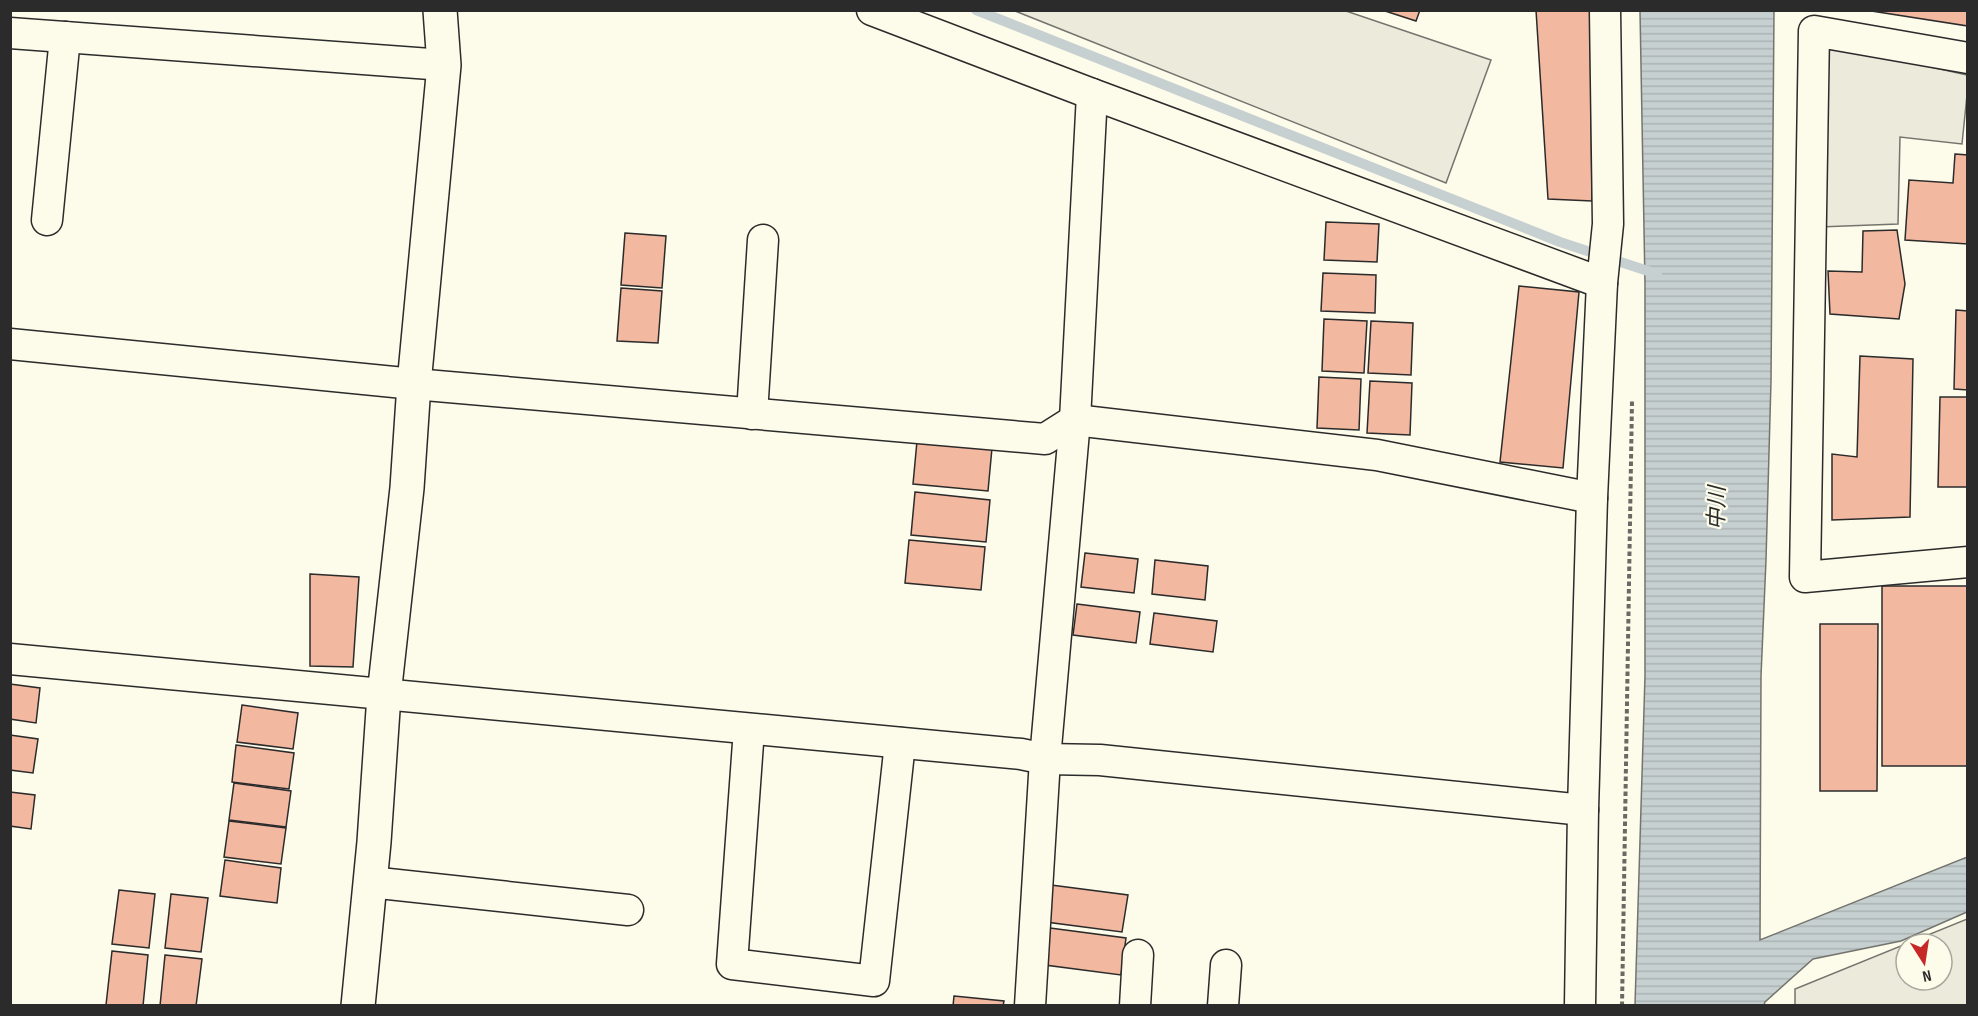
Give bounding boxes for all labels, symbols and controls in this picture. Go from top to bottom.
water label: 中川 [1704,484,1731,530]
north arrow [1894,932,1954,992]
text: N [1921,965,1933,985]

